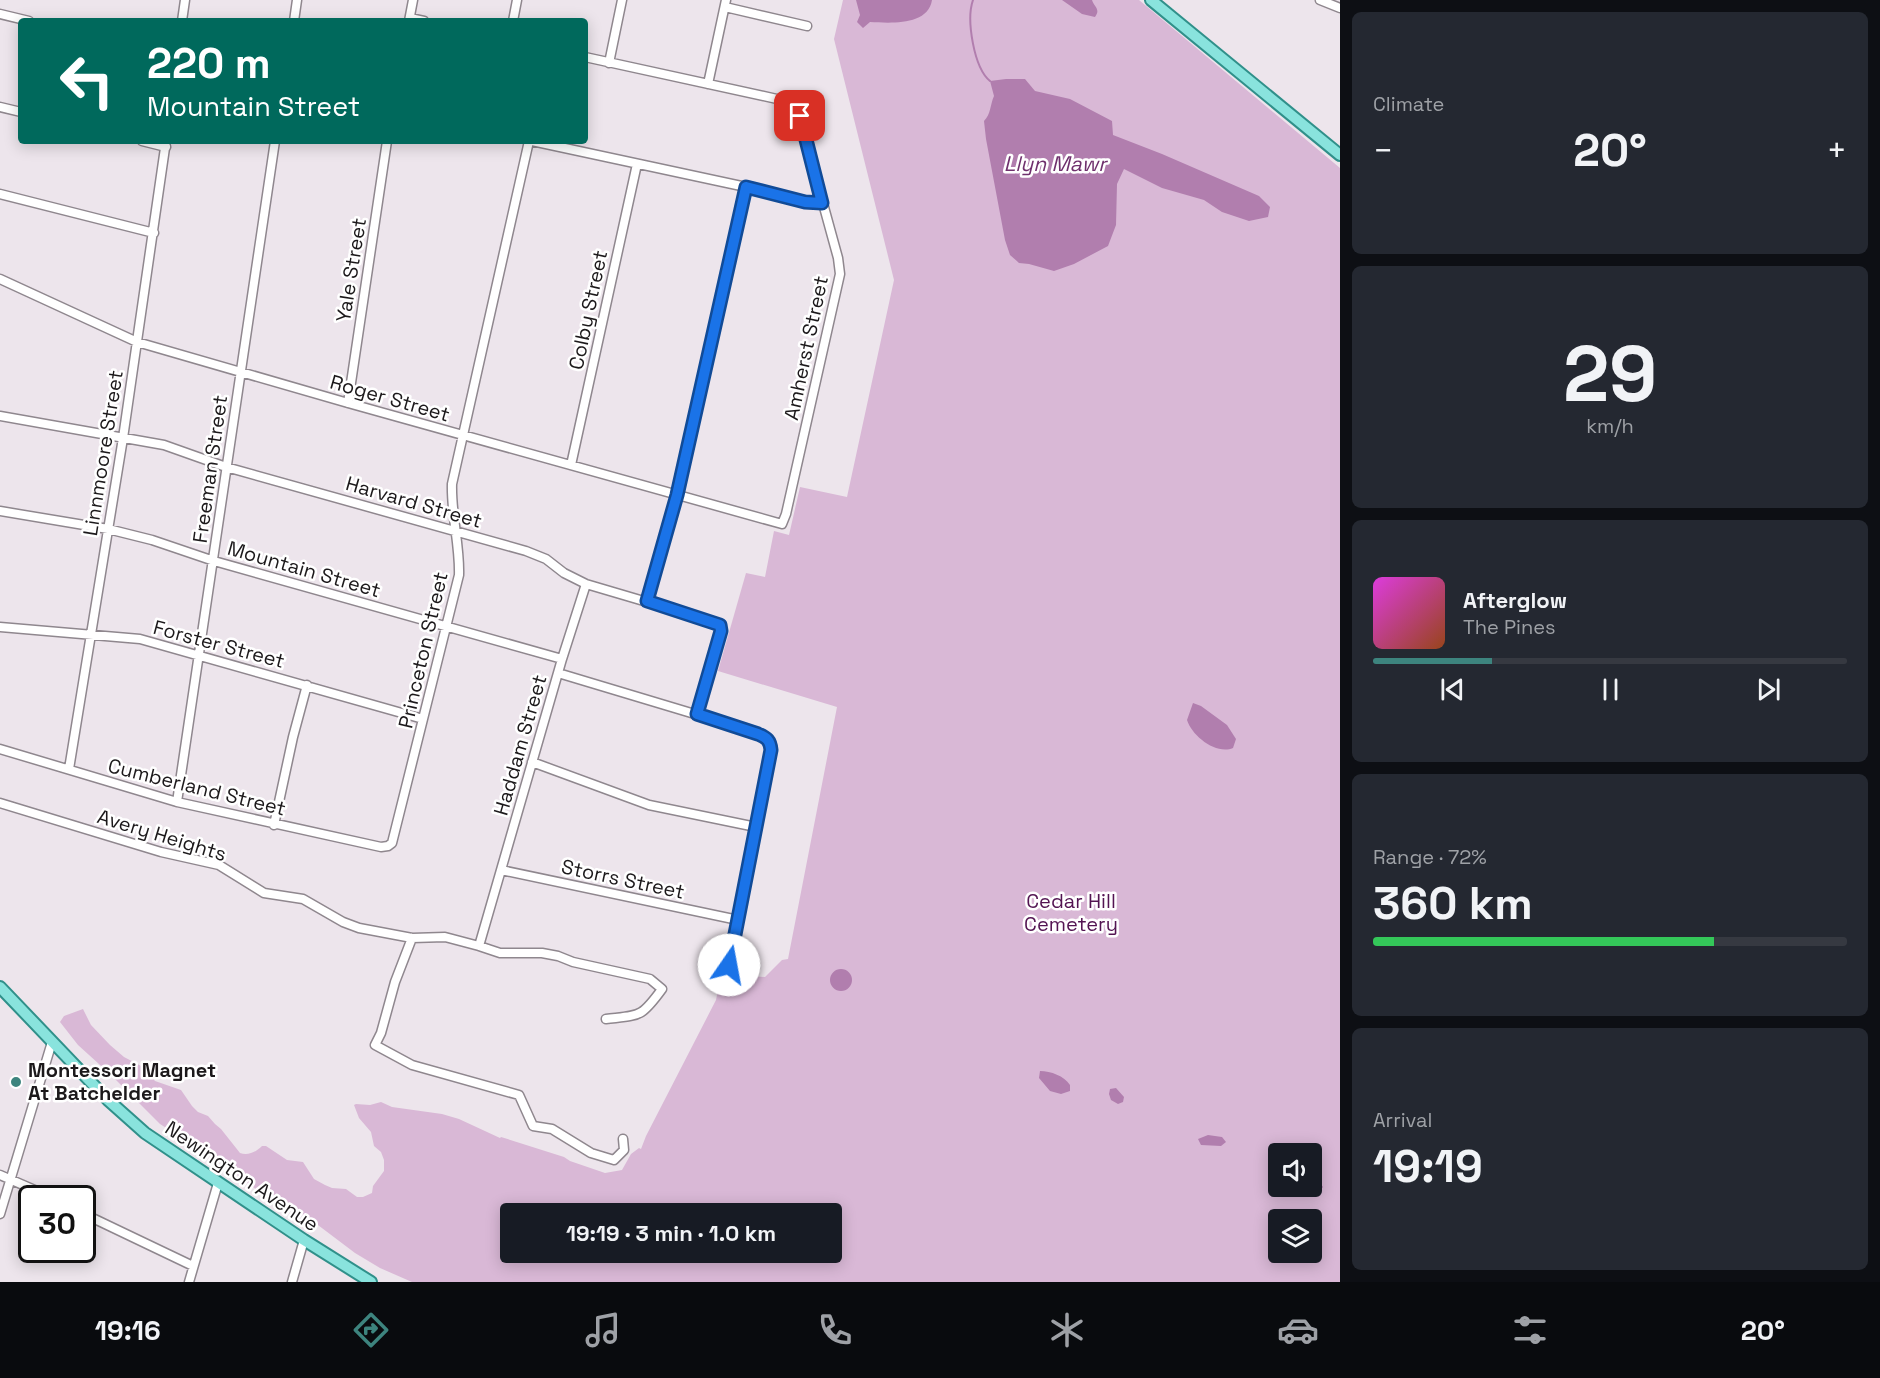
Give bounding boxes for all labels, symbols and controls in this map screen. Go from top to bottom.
text: 220 m [147,37,271,90]
icon: left [48,42,126,120]
text: Mountain Street [147,89,360,124]
pin [774,90,825,141]
text: Climate [1373,91,1444,117]
icon: arrive [783,99,816,132]
text: 20° [1573,122,1647,179]
text: − [1373,130,1393,172]
text: + [1827,130,1847,172]
water label: Llyn Mawr [1004,150,1108,177]
street label: Yale Street [330,216,372,324]
street label: Colby Street [563,248,613,372]
street label: Amherst Street [778,273,834,423]
text: 29 [1563,324,1657,424]
street label: Linnmoore Street [77,368,129,538]
street label: Roger Street [327,368,453,428]
street label: Freeman Street [187,393,233,545]
text: km/h [1586,413,1634,439]
street label: Harvard Street [343,470,485,534]
street label: Mountain Street [224,535,384,603]
street label: Princeton Street [392,569,454,731]
text: Afterglow [1463,586,1567,614]
street label: Forster Street [150,614,288,674]
text: The Pines [1463,614,1556,640]
street label: Haddam Street [488,672,552,818]
icon: previous [1436,673,1469,706]
icon: pause [1594,673,1627,706]
icon: next [1752,673,1785,706]
street label: Cumberland Street [105,752,289,822]
street label: Avery Heights [94,803,230,867]
text: Range · 72% [1373,844,1487,870]
street label: Storrs Street [559,853,687,905]
text: 360 km [1373,875,1533,932]
park label: Cedar Hill Cemetery [1024,888,1118,937]
position arrow [697,933,761,997]
place label: Montessori Magnet At Batchelder [28,1057,216,1106]
marker: Montessori Magnet At Batchelder [9,1075,23,1089]
text: Arrival [1373,1107,1432,1133]
street label: Newington Avenue [160,1115,324,1237]
text: 19:19 [1373,1138,1483,1195]
map controls [1268,1143,1322,1263]
button: sound [1268,1143,1322,1197]
speed limit sign: 30 [18,1185,96,1263]
button: layers [1268,1209,1322,1263]
text: 19:19 · 3 min · 1.0 km [566,1219,776,1247]
icon: directions [350,1309,392,1351]
icon: music [582,1309,624,1351]
icon: phone [814,1309,856,1351]
icon: climate [1046,1309,1088,1351]
icon: car [1277,1309,1319,1351]
icon: filters [1509,1309,1551,1351]
text: 19:16 [95,1313,161,1348]
text: 20° [1741,1313,1785,1348]

